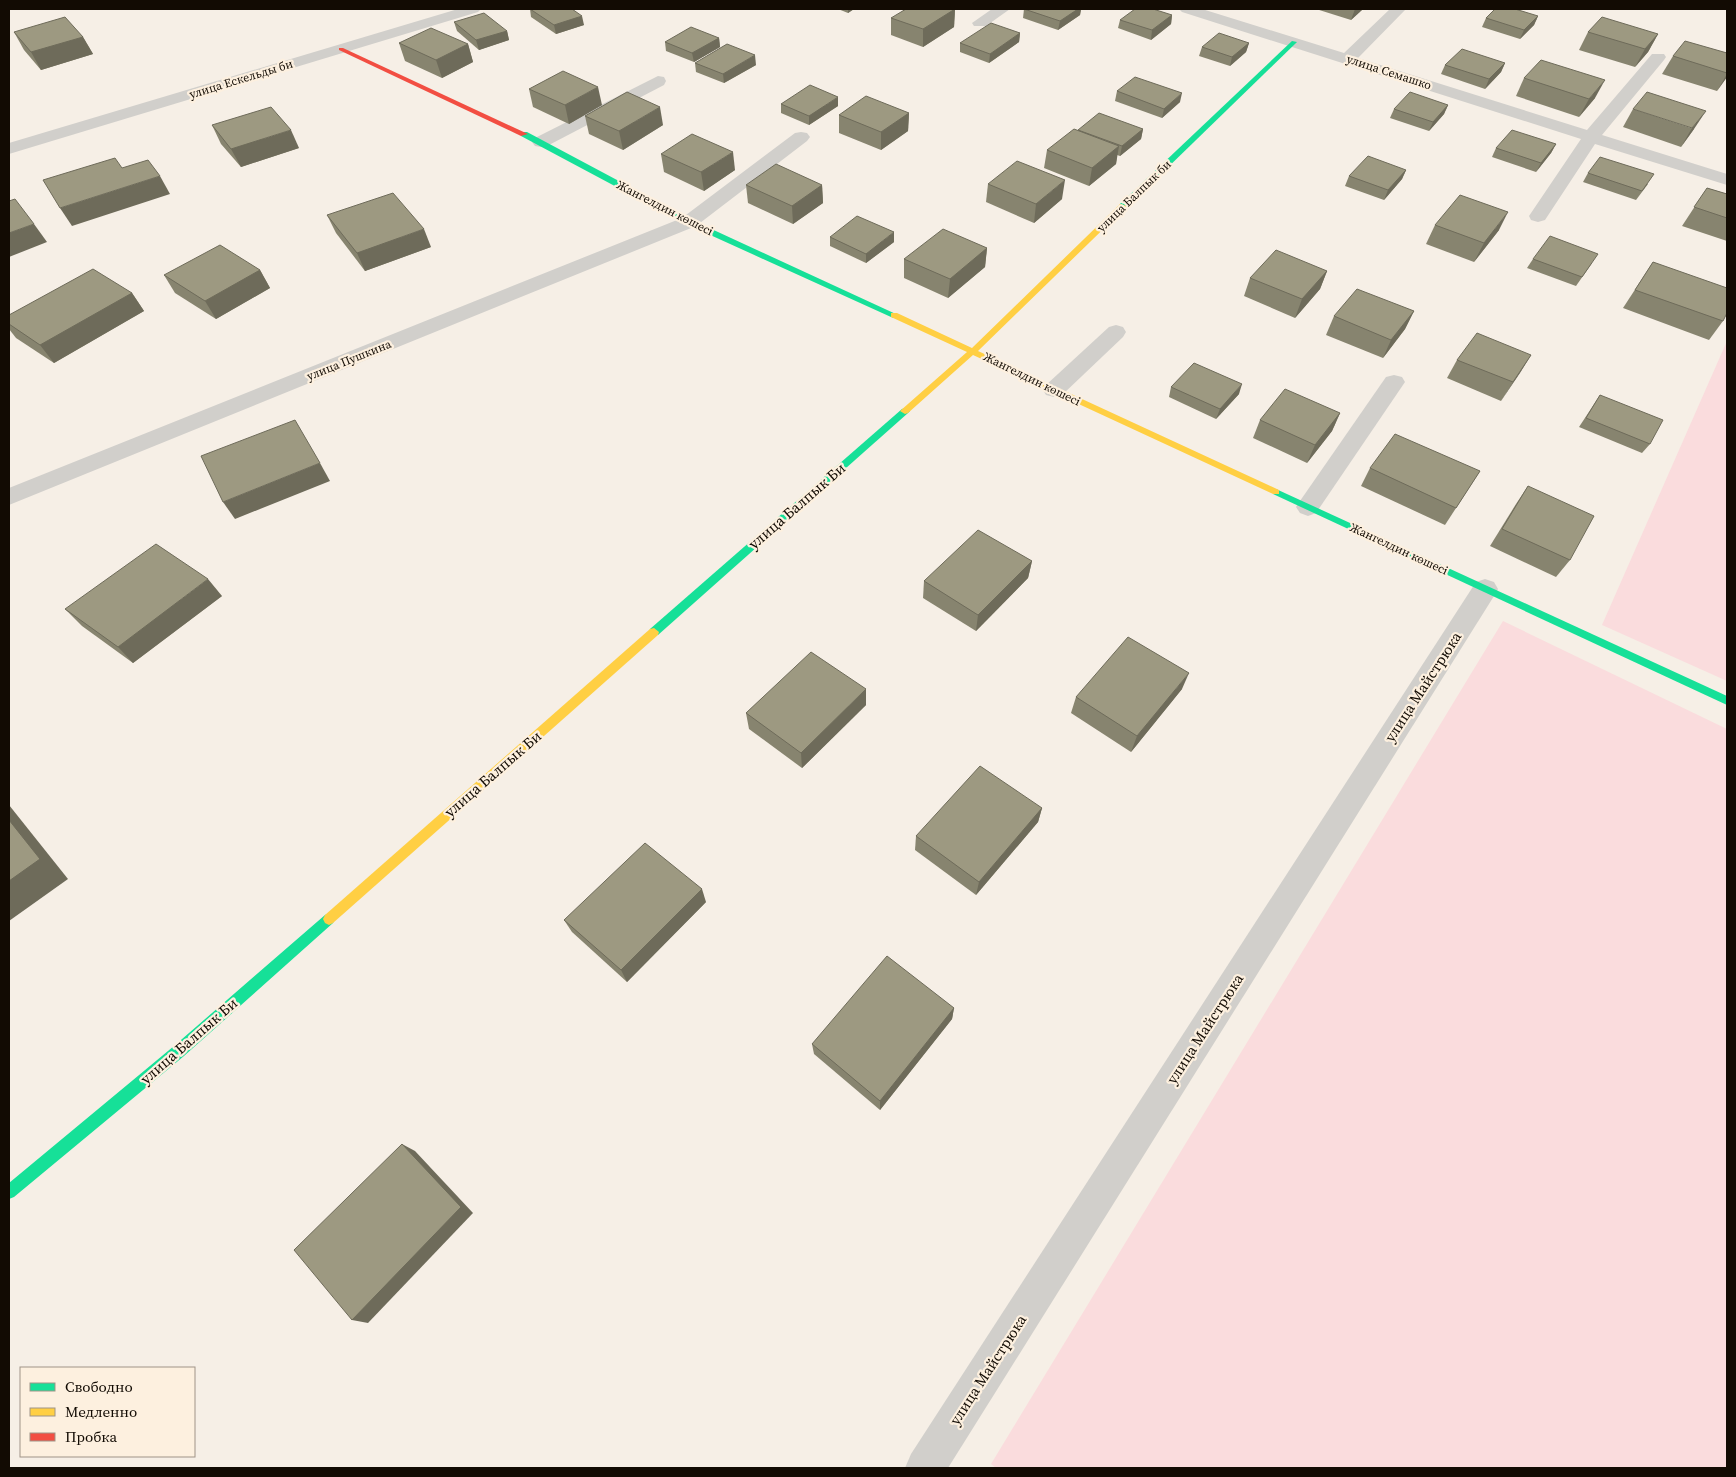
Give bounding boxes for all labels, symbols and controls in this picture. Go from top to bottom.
street label: улица Семашко [1344,51,1434,93]
street label: улица Ескельды би [187,56,295,102]
street label: улица Балпык би [1093,156,1175,236]
street label: Жангелдин көшесі [614,177,716,239]
street label: улица Пушкина [304,335,395,384]
street label: Жангелдин көшесі [981,349,1084,410]
street label: улица Балпык Би [743,457,850,554]
street label: Жангелдин көшесі [1347,519,1451,579]
street label: улица Майстрюка [1379,627,1466,746]
street label: улица Балпык Би [439,725,546,822]
street label: улица Майстрюка [1161,969,1248,1088]
street label: улица Балпык Би [135,992,242,1089]
street label: улица Майстрюка [944,1310,1031,1429]
legend [20,1367,195,1457]
text: Свободно [65,1376,133,1397]
text: Медленно [65,1401,137,1422]
text: Пробка [65,1426,117,1447]

